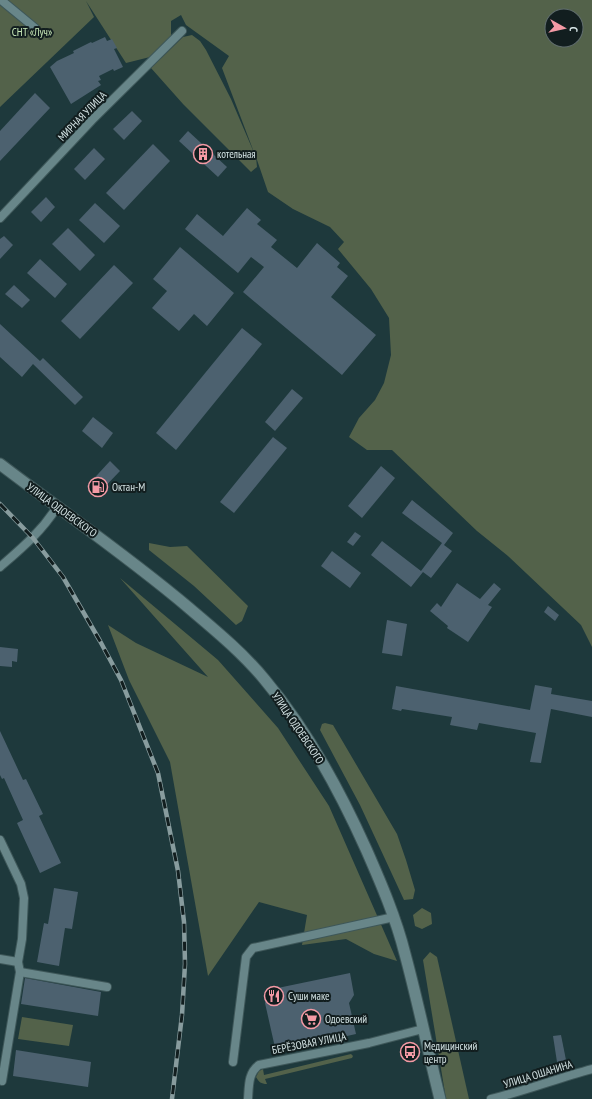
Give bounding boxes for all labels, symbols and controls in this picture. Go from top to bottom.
north arrow [544,8,584,48]
park label: СНТ «Луч» [12,25,52,39]
text: С [567,26,581,33]
street label: МИРНАЯ УЛИЦА [55,88,110,144]
building icon: котельная [192,143,214,165]
place label: котельная [217,147,256,161]
fuel station icon: Октан-М [87,476,109,498]
street label: УЛИЦА ОДОЕВСКОГО [24,480,100,540]
place label: Октан-М [112,480,145,494]
street label: УЛИЦА ОДОЕВСКОГО [269,690,327,766]
restaurant icon: Суши маке [263,985,285,1007]
place label: Суши маке [288,989,330,1003]
supermarket icon: Одоевский [300,1008,322,1030]
place label: Одоевский [325,1012,367,1026]
street label: БЕРЁЗОВАЯ УЛИЦА [271,1029,348,1057]
place label: Медицинский центр [424,1039,477,1066]
bus stop icon: Медицинский центр [399,1041,421,1063]
street label: УЛИЦА ОШАНИНА [502,1057,575,1091]

